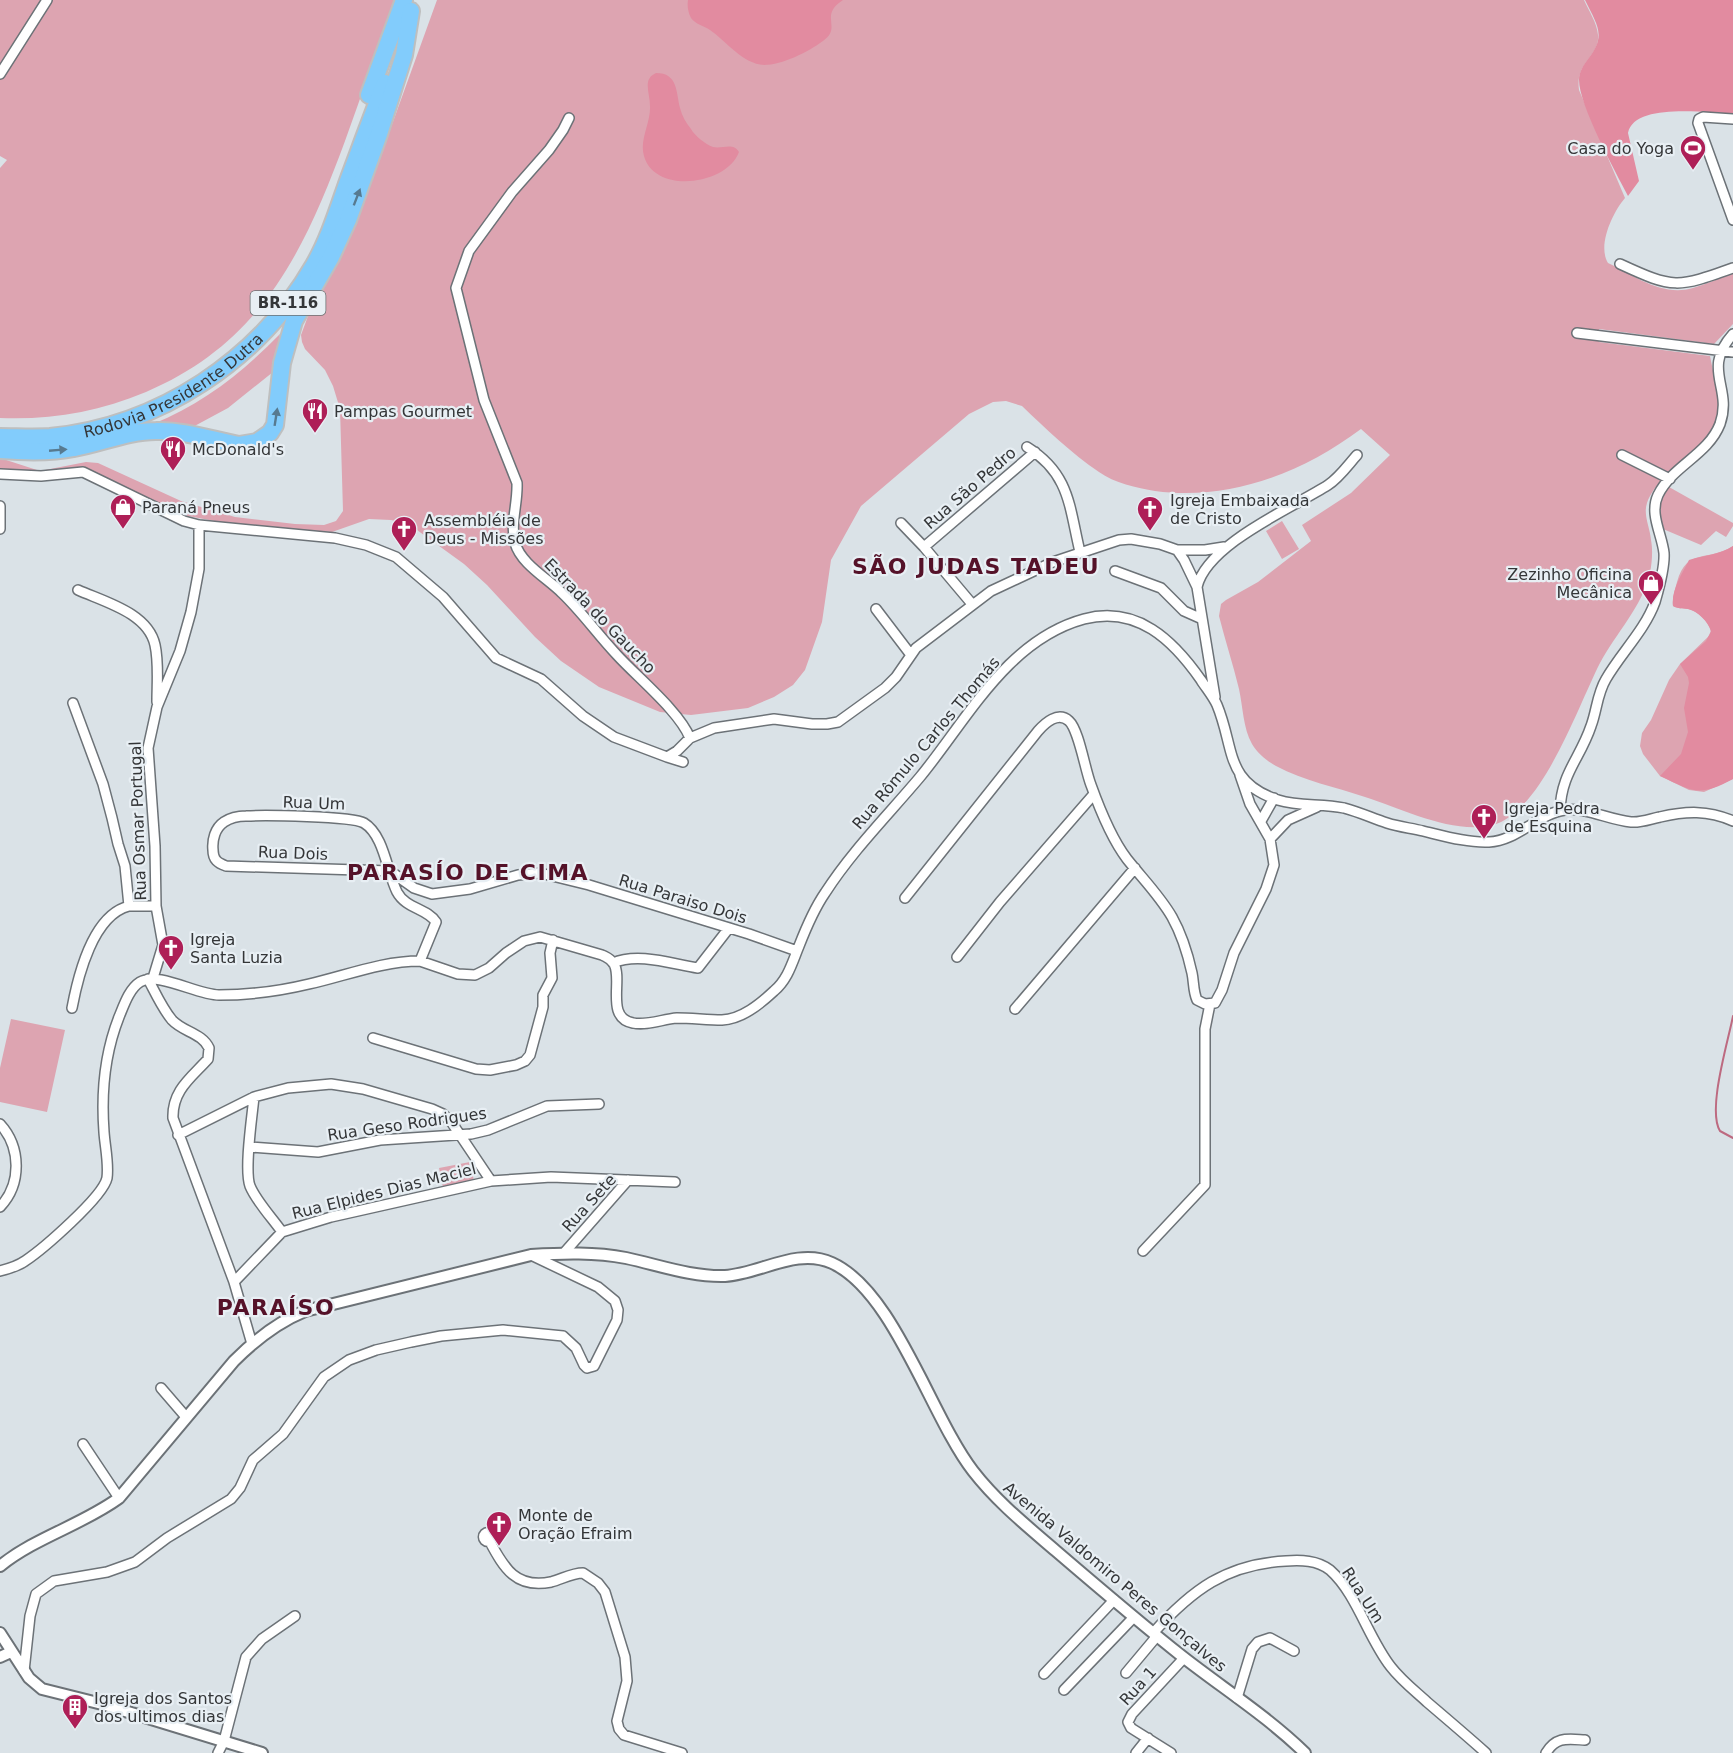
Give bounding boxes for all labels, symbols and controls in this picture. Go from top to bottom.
sports icon: Casa do Yoga [1678,133,1708,171]
place label: Casa do Yoga [1567,139,1674,158]
one-way arrow [352,188,362,206]
road number: BR-116 [250,291,326,315]
street label: Rodovia Presidente Dutra [82,329,267,441]
restaurant icon: Pampas Gourmet [300,396,330,434]
place label: Pampas Gourmet [334,402,472,421]
one-way arrow [271,407,280,426]
restaurant icon: McDonald's [158,434,188,472]
place label: McDonald's [192,440,284,459]
street label: Rua São Pedro [920,443,1020,533]
one-way arrow [49,445,68,455]
place label: Igreja Embaixada de Cristo [1170,491,1310,528]
shop icon: Paraná Pneus [108,492,138,530]
church icon: Igreja Embaixada de Cristo [1135,494,1165,532]
place label: Paraná Pneus [142,498,250,517]
place label: Assembléia de Deus - Missões [424,511,543,548]
church icon: Assembléia de Deus - Missões [389,514,419,552]
district label: SÃO JUDAS TADEU [852,554,1100,579]
street label: Estrada do Gaucho [540,555,660,677]
place label: Zezinho Oficina Mecânica [1507,565,1632,602]
shop icon: Zezinho Oficina Mecânica [1636,568,1666,606]
street label: Rua Rômulo Carlos Thomás [848,653,1004,833]
street label: Rua Osmar Portugal [126,741,150,901]
street label: Rua Um [282,792,346,814]
place label: Igreja Pedra de Esquina [1504,799,1600,836]
church icon: Igreja Pedra de Esquina [1469,802,1499,840]
street label: Rua Dois [258,842,328,864]
district label: PARASÍO DE CIMA [347,860,589,885]
street label: Rua Paraiso Dois [617,870,749,928]
place label: Igreja Santa Luzia [190,930,283,967]
church icon: Igreja Santa Luzia [156,933,186,971]
street label: Rua Geso Rodrigues [326,1103,488,1145]
street label: Rua Elpides Dias Maciel [290,1159,478,1223]
street label: Rua Sete [558,1170,620,1236]
district label: PARAÍSO [217,1295,335,1320]
street label: Avenida Valdomiro Peres Gonçalves [1000,1478,1230,1676]
place label: Monte de Oração Efraim [518,1506,633,1543]
church icon: Monte de Oração Efraim [484,1509,514,1547]
street label: Rua Um [1338,1564,1388,1626]
street label: Rua 1 [1116,1663,1160,1709]
place label: Igreja dos Santos dos ultimos dias [94,1689,232,1726]
building icon: Igreja dos Santos dos ultimos dias [60,1692,90,1730]

